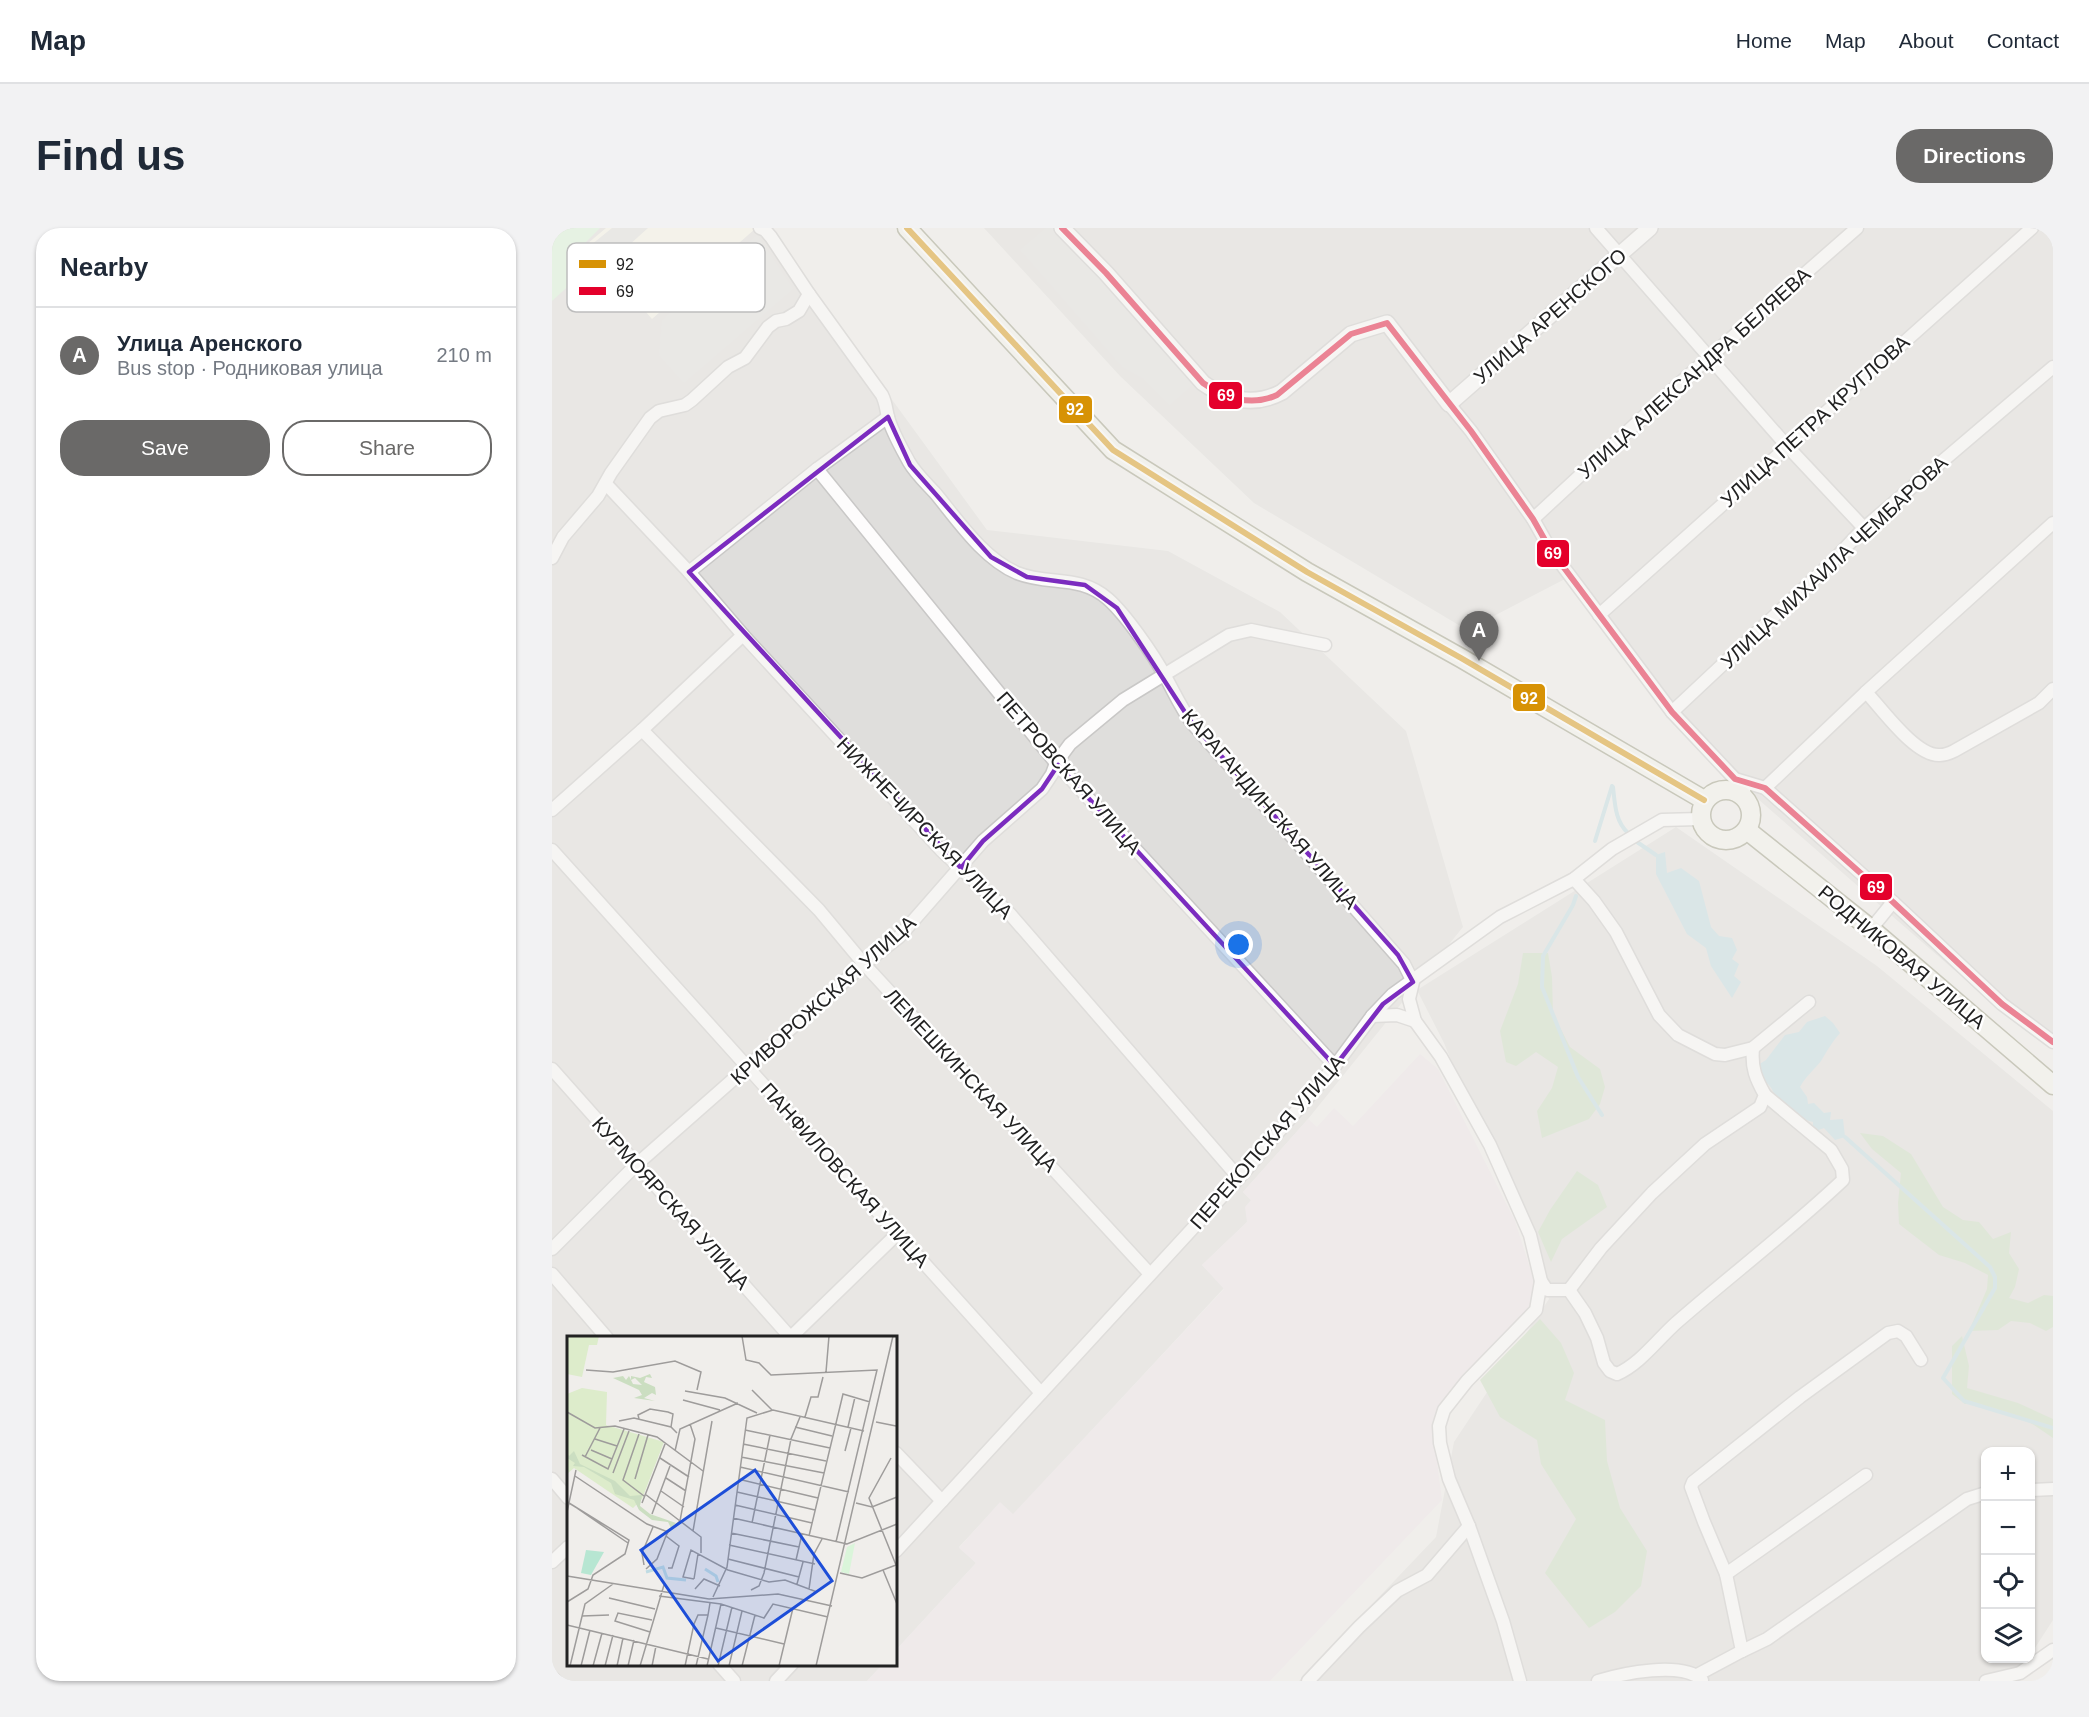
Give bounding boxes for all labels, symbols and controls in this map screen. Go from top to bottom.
text: Map [30,25,86,56]
text: Home [1736,29,1792,52]
text: Map [1825,29,1866,52]
text: About [1899,29,1954,52]
text: Contact [1987,29,2059,52]
button: Directions [1896,129,2053,183]
text: Find us [36,132,185,179]
legend [567,243,765,312]
street label: УЛИЦА АРЕНСКОГО [1469,244,1631,388]
text: Nearby [60,252,148,282]
text: 92 [616,256,634,273]
street label: УЛИЦА АЛЕКСАНДРА БЕЛЯЕВА [1573,263,1815,483]
text: 69 [616,283,634,300]
street label: УЛИЦА ПЕТРА КРУГЛОВА [1716,330,1914,511]
text: Улица Аренского [117,331,303,356]
text: A [72,344,87,366]
text: 210 m [436,344,492,366]
text: Bus stop · Родниковая улица [117,357,383,379]
line badge: 69 [1208,381,1243,410]
text: 69 [1217,387,1235,404]
line badge: 92 [1058,395,1093,424]
text: 92 [1066,401,1084,418]
button: Save [60,420,270,476]
button: Share [282,420,492,476]
street label: УЛИЦА МИХАИЛА ЧЕМБАРОВА [1716,451,1952,673]
line badge: 69 [1536,539,1570,568]
text: 69 [1544,545,1562,562]
pin: A [1460,612,1498,661]
line badge: 92 [1512,683,1546,712]
street label: ПЕТРОВСКАЯ УЛИЦА [992,687,1146,859]
text: 92 [1520,690,1538,707]
street label: КАРАГАНДИНСКАЯ УЛИЦА [1177,705,1363,914]
street label: НИЖНЕЧИРСКАЯ УЛИЦА [833,733,1018,924]
line badge: 69 [1859,873,1893,901]
text: 69 [1867,879,1885,896]
street label: РОДНИКОВАЯ УЛИЦА [1814,881,1990,1034]
street label: КРИВОРОЖСКАЯ УЛИЦА [726,911,920,1089]
your location [1224,930,1253,959]
street label: ЛЕМЕШКИНСКАЯ УЛИЦА [880,984,1062,1177]
street label: ПЕРЕКОПСКАЯ УЛИЦА [1186,1050,1349,1233]
street label: ПАНФИЛОВСКАЯ УЛИЦА [756,1078,934,1272]
street label: КУРМОЯРСКАЯ УЛИЦА [588,1112,755,1294]
inset map [567,1336,897,1666]
map controls [1981,1447,2035,1663]
button: + [1981,1447,2035,1501]
button: − [1981,1501,2035,1555]
button: locate [1981,1555,2035,1609]
button: layers [1981,1609,2035,1663]

